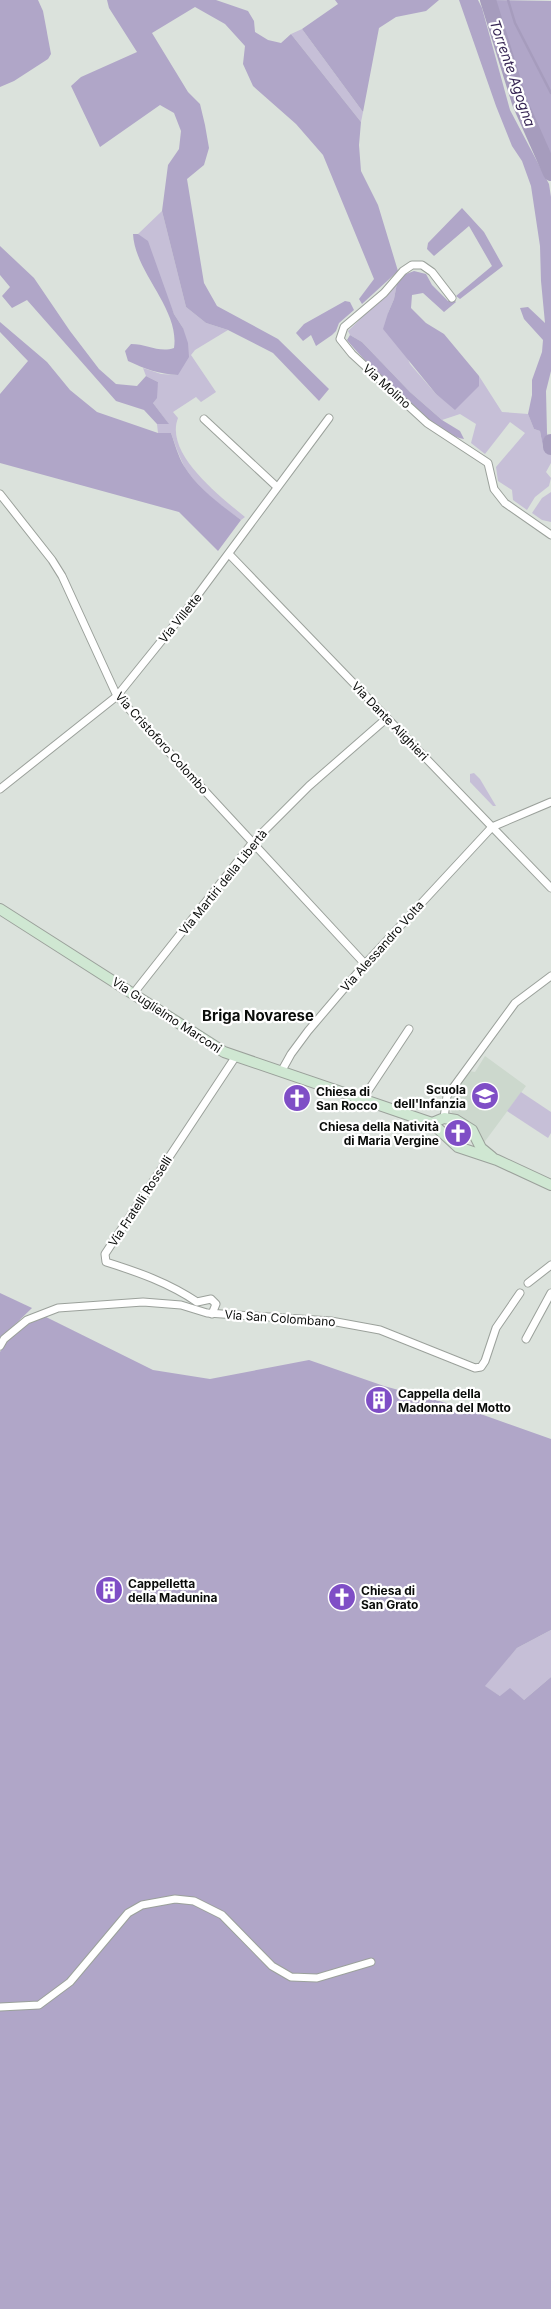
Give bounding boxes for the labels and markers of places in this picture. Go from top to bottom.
school or university icon: Scuola dell'Infanzia [470,1081,500,1111]
place label: Scuola dell'Infanzia [394,1082,466,1111]
church icon: Chiesa di San Rocco [282,1083,312,1113]
place label: Chiesa di San Rocco [316,1084,378,1113]
church icon: Chiesa della Natività di Maria Vergine [443,1118,473,1148]
place label: Chiesa della Natività di Maria Vergine [319,1119,439,1148]
building icon: Cappella della Madonna del Motto [364,1385,394,1415]
place label: Cappella della Madonna del Motto [398,1386,511,1415]
building icon: Cappelletta della Madunina [94,1575,124,1605]
place label: Cappelletta della Madunina [128,1576,217,1605]
church icon: Chiesa di San Grato [327,1582,357,1612]
place label: Chiesa di San Grato [361,1583,418,1612]

